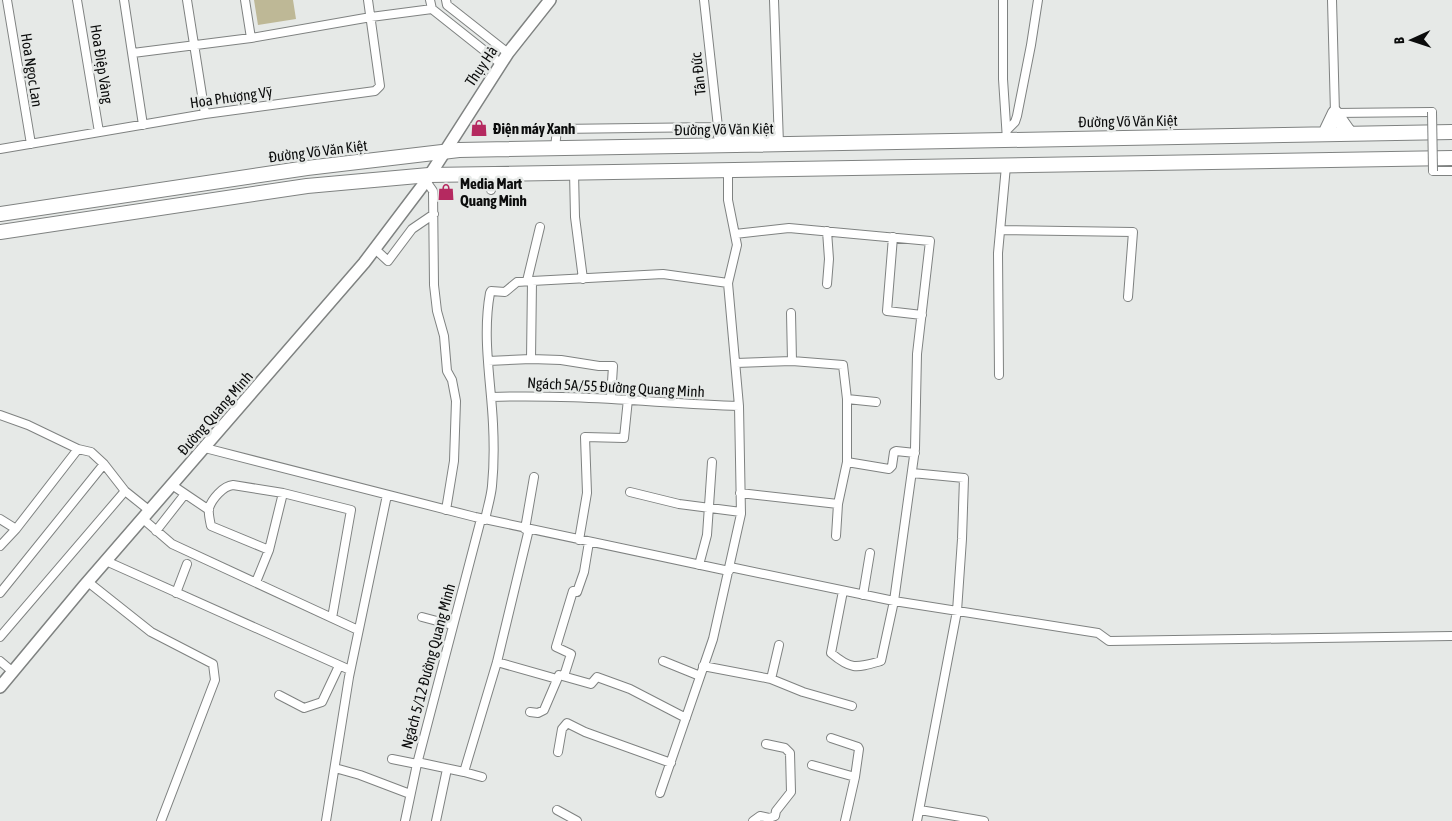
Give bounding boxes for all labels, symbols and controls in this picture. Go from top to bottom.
north arrow [1387,15,1437,65]
street label: Hoa Điệp Vàng [87,23,117,105]
street label: Hoa Ngọc Lan [18,32,46,108]
text: B [1391,37,1407,44]
street label: Thụy Hà [461,43,501,89]
street label: Tân Đức [687,51,709,96]
street label: Hoa Phượng Vỹ [189,83,273,111]
street label: Đường Võ Văn Kiệt [1078,112,1178,130]
shop icon: Điện máy Xanh [469,118,489,138]
place label: Điện máy Xanh [493,120,575,137]
street label: Đường Võ Văn Kiệt [674,120,774,138]
street label: Đường Võ Văn Kiệt [268,136,368,166]
place label: Media Mart Quang Minh [460,175,527,209]
shop icon: Media Mart Quang Minh [436,182,456,202]
street label: Đường Quang Minh [174,368,256,458]
street label: Ngách 5A/55 Đường Quang Minh [527,374,705,400]
street label: Ngách 5/12 Đường Quang Minh [398,581,458,751]

